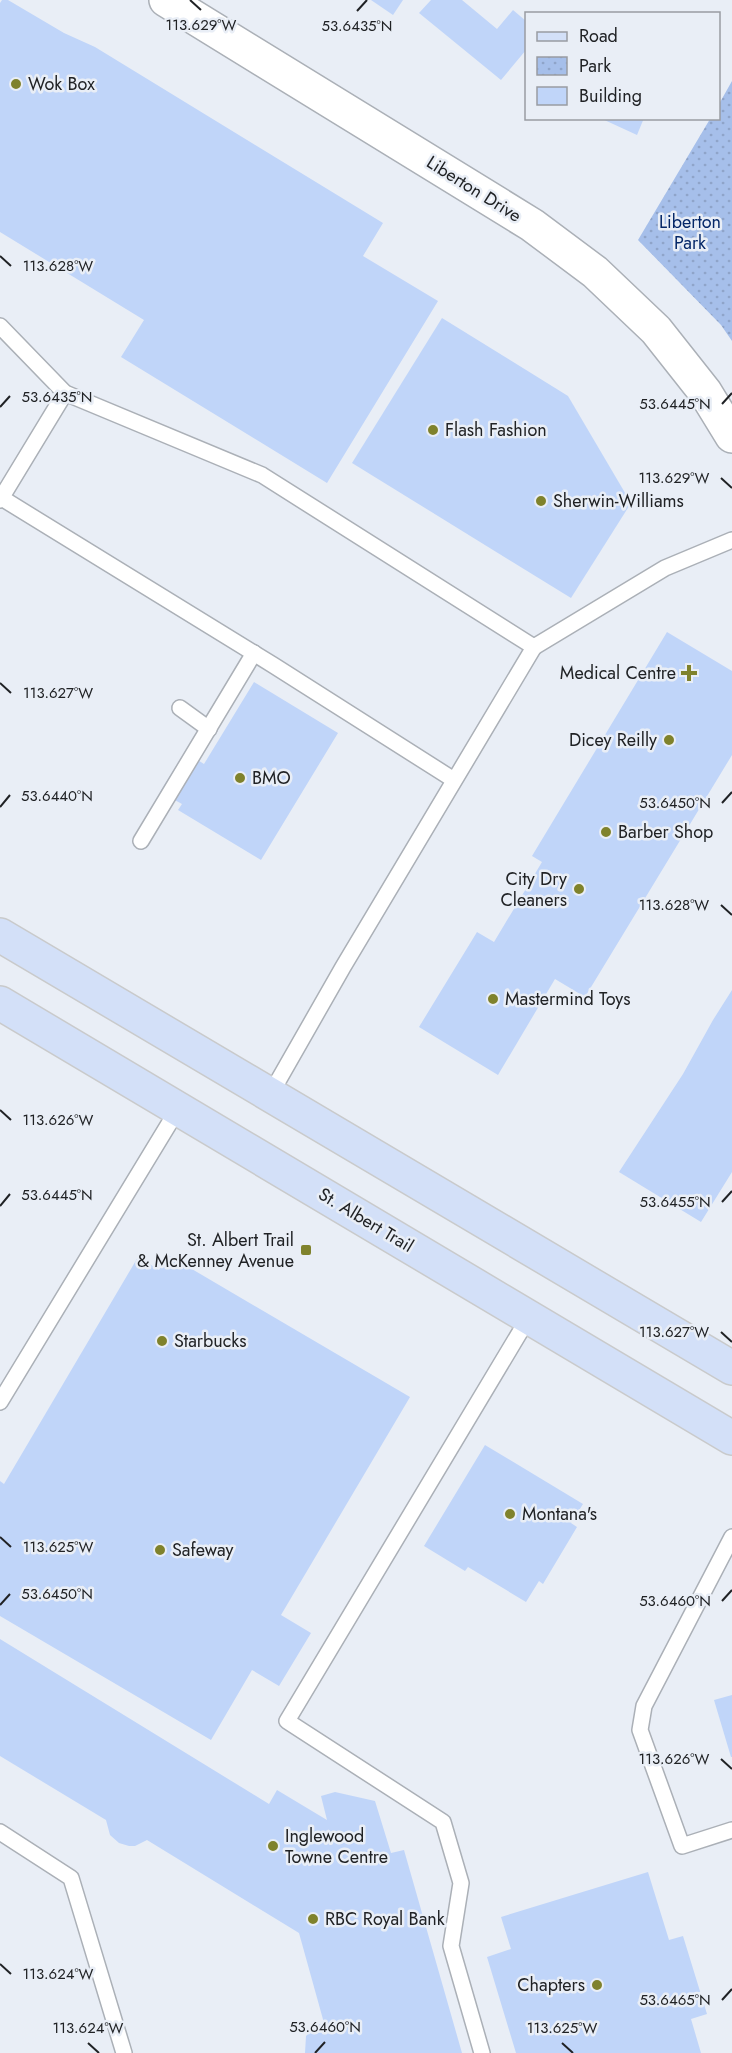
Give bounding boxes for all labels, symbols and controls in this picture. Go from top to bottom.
legend [525,12,720,120]
text: 113.629°W [166,14,237,36]
text: 53.6435°N [322,15,392,37]
text: Road [579,23,618,49]
text: Park [579,53,611,79]
place label: Wok Box [28,71,95,97]
marker: Wok Box [9,77,23,91]
text: Building [579,83,642,109]
street label: Liberton Drive [422,149,526,229]
park label: Liberton Park [659,209,721,256]
text: 113.628°W [23,255,93,277]
text: 53.6435°N [22,386,92,408]
text: 53.6445°N [639,393,711,415]
place label: Flash Fashion [445,417,547,443]
marker: Flash Fashion [426,423,440,437]
text: 113.629°W [639,467,710,489]
place label: Sherwin-Williams [553,488,684,514]
marker: Sherwin-Williams [534,494,548,508]
place label: Medical Centre [560,660,676,686]
marker: Medical Centre [680,664,698,682]
text: 113.627°W [23,682,93,704]
place label: Dicey Reilly [569,727,657,753]
marker: Dicey Reilly [662,733,676,747]
place label: BMO [252,765,291,791]
marker: BMO [233,771,247,785]
text: 53.6440°N [21,785,93,807]
text: 53.6450°N [639,792,711,814]
place label: Barber Shop [618,819,713,845]
marker: Barber Shop [599,825,613,839]
place label: City Dry Cleaners [500,866,567,913]
marker: City Dry Cleaners [572,882,586,896]
text: 113.628°W [639,894,709,916]
place label: Mastermind Toys [505,986,630,1012]
marker: Mastermind Toys [486,992,500,1006]
text: 113.626°W [23,1109,94,1131]
street label: St. Albert Trail [313,1181,419,1259]
text: 53.6445°N [21,1184,93,1206]
text: 53.6455°N [639,1191,711,1213]
place label: St. Albert Trail & McKenney Avenue [137,1227,294,1274]
marker: St. Albert Trail & McKenney Avenue [299,1243,313,1257]
text: 113.627°W [639,1321,709,1343]
place label: Starbucks [174,1328,247,1354]
marker: Starbucks [155,1334,169,1348]
place label: Montana's [522,1501,597,1527]
marker: Montana's [503,1507,517,1521]
text: 113.625°W [23,1536,93,1558]
place label: Safeway [172,1537,233,1563]
marker: Safeway [153,1543,167,1557]
text: 53.6450°N [21,1583,93,1605]
text: 53.6460°N [639,1590,711,1612]
text: 113.626°W [639,1748,710,1770]
place label: Inglewood Towne Centre [285,1823,388,1870]
marker: Inglewood Towne Centre [266,1839,280,1853]
place label: RBC Royal Bank [325,1906,445,1932]
marker: RBC Royal Bank [306,1912,320,1926]
text: 113.624°W [23,1963,94,1985]
place label: Chapters [517,1972,585,1998]
marker: Chapters [590,1978,604,1992]
text: 53.6465°N [639,1989,711,2011]
text: 53.6460°N [289,2016,361,2038]
text: 113.624°W [53,2017,124,2039]
text: 113.625°W [527,2017,597,2039]

